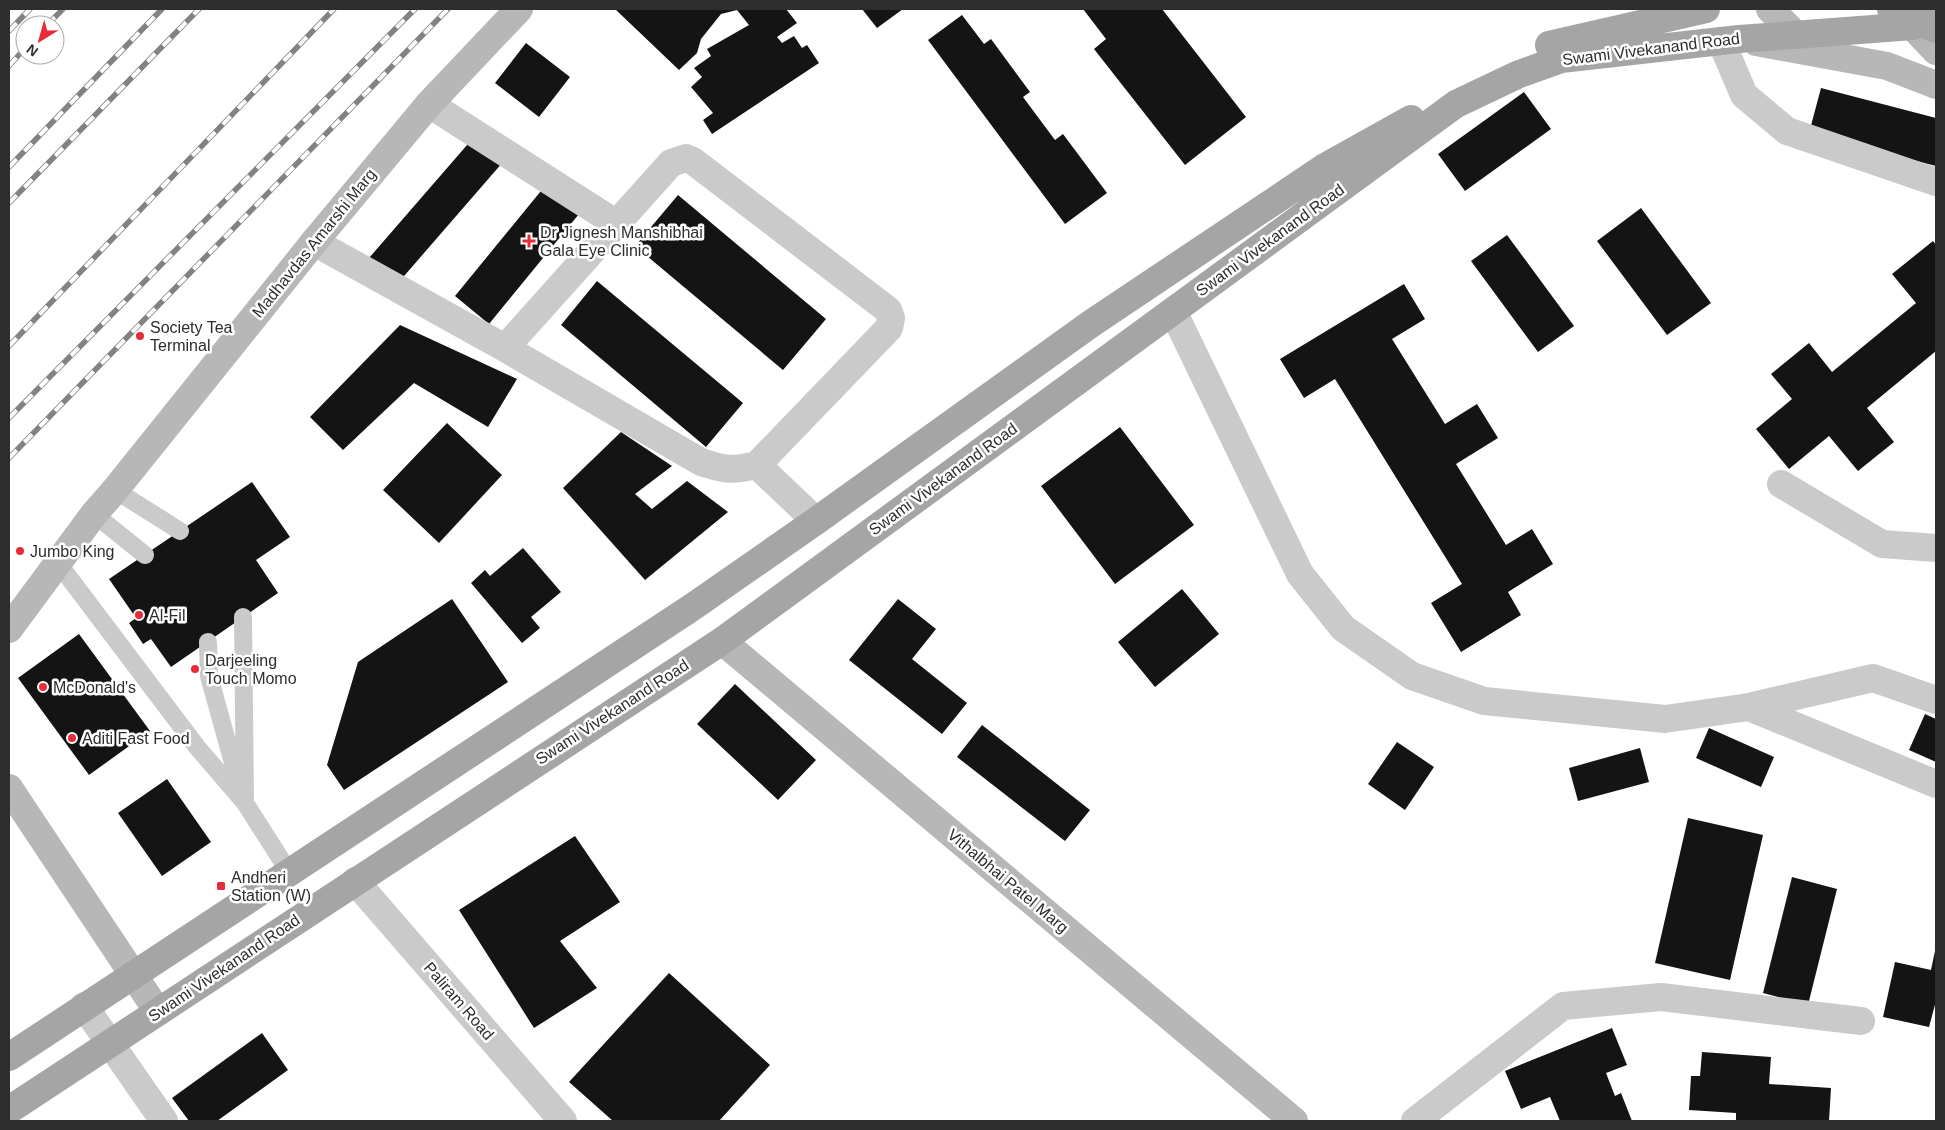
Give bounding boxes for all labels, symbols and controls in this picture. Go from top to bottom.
north arrow [15,15,65,65]
street label: Swami Vivekanand Road [1561,30,1741,68]
text: N [23,41,41,60]
street label: Madhavdas Amarshi Marg [249,165,379,321]
street label: Swami Vivekanand Road [1193,181,1347,299]
place label: Dr Jignesh Manshibhai Gala Eye Clinic [540,224,703,259]
marker: Dr Jignesh Manshibhai Gala Eye Clinic [522,234,536,248]
place label: Society Tea Terminal [150,319,233,354]
marker: Society Tea Terminal [134,330,146,342]
street label: Swami Vivekanand Road [866,420,1020,538]
place label: Jumbo King [30,543,115,560]
marker: Jumbo King [14,545,26,557]
place label: Al-Fil [149,607,185,624]
marker: Al-Fil [133,609,145,621]
place label: Darjeeling Touch Momo [205,652,297,687]
street label: Swami Vivekanand Road [533,656,691,768]
marker: Darjeeling Touch Momo [189,663,201,675]
place label: McDonald's [53,679,136,696]
marker: McDonald's [37,681,49,693]
place label: Aditi Fast Food [82,730,190,747]
marker: Aditi Fast Food [66,732,78,744]
street label: Vithalbhai Patel Marg [944,826,1072,936]
place label: Andheri Station (W) [231,869,311,904]
marker: Andheri Station (W) [215,880,227,892]
street label: Swami Vivekanand Road [145,911,303,1025]
street label: Paliram Road [421,959,497,1043]

